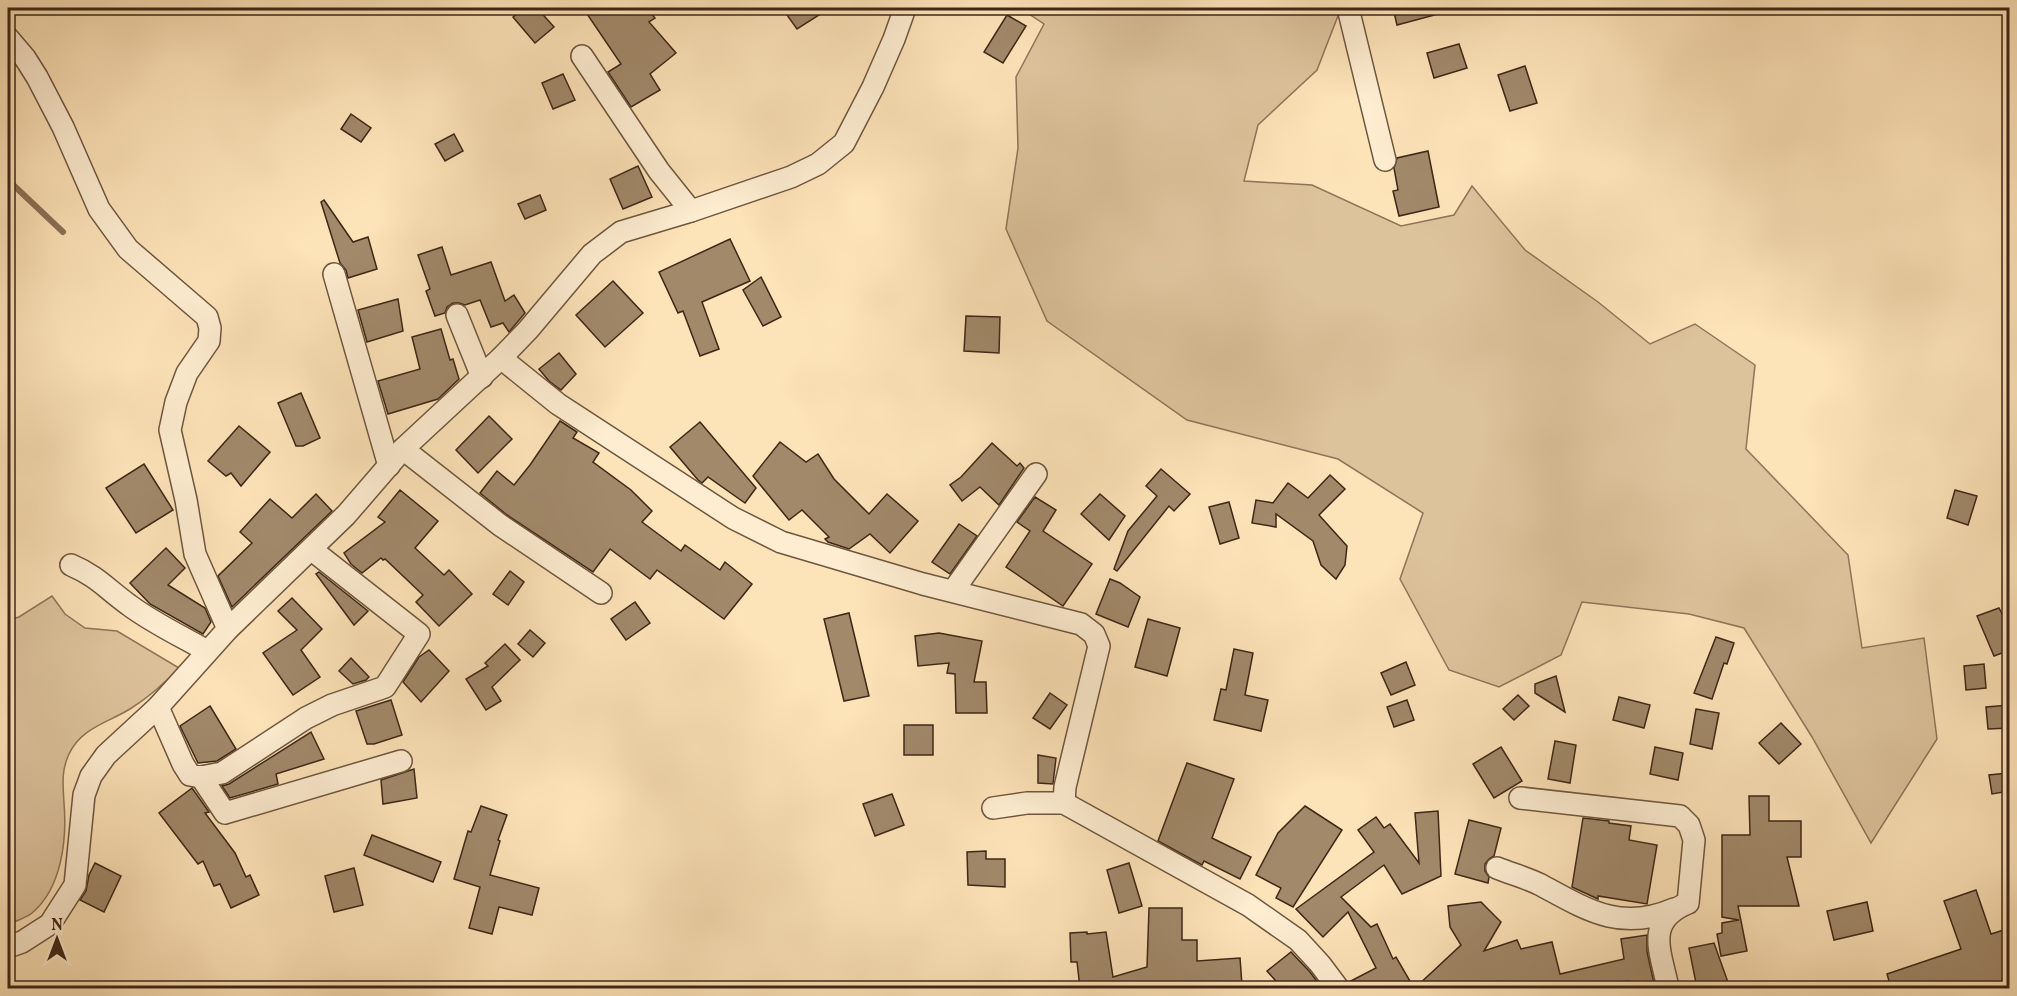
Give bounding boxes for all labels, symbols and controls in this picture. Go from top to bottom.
north arrow [27,909,87,969]
text: N [51,915,63,937]

